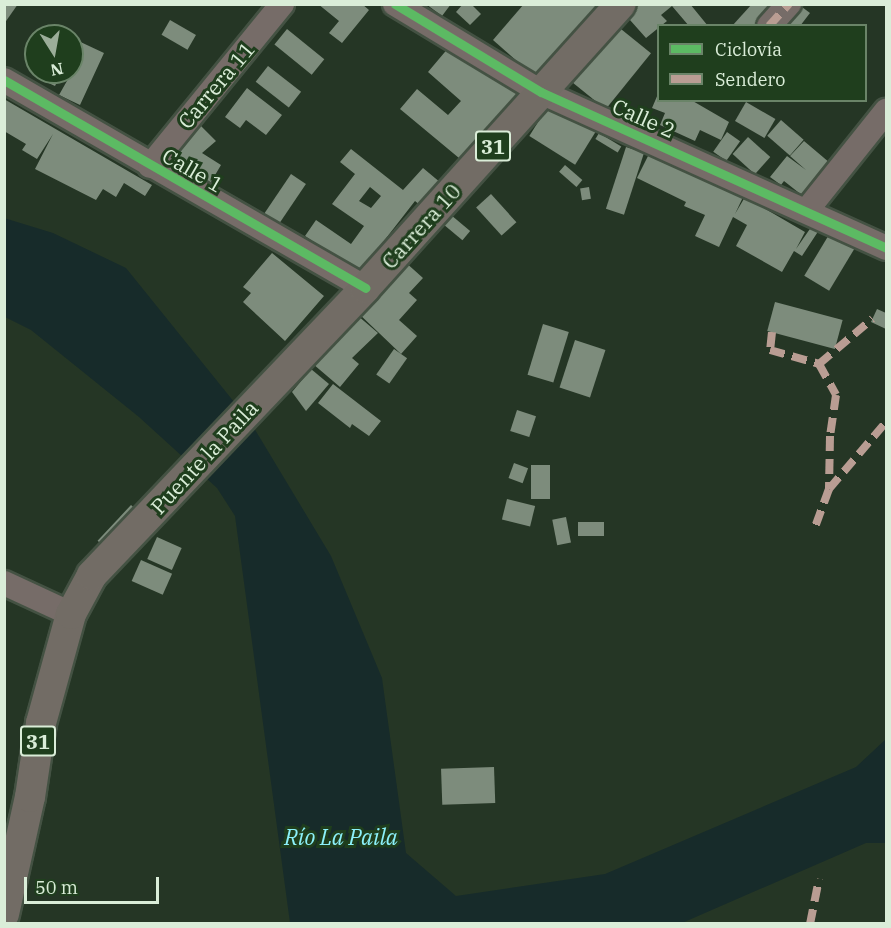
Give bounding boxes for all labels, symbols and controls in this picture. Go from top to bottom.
north arrow [24,24,84,84]
legend [657,24,867,102]
street label: Carrera 11 [172,36,260,134]
text: Ciclovía [715,38,782,61]
text: N [49,59,65,81]
text: Sendero [715,68,785,91]
street label: Calle 2 [609,93,679,143]
road number: 31 [475,129,511,163]
street label: Calle 1 [158,143,228,197]
street label: Carrera 10 [376,178,466,274]
street label: Puente la Paila [145,395,263,519]
road number: 31 [20,724,56,758]
water label: Río La Paila [284,824,398,850]
scale bar [27,865,162,903]
text: 50 m [35,876,78,899]

